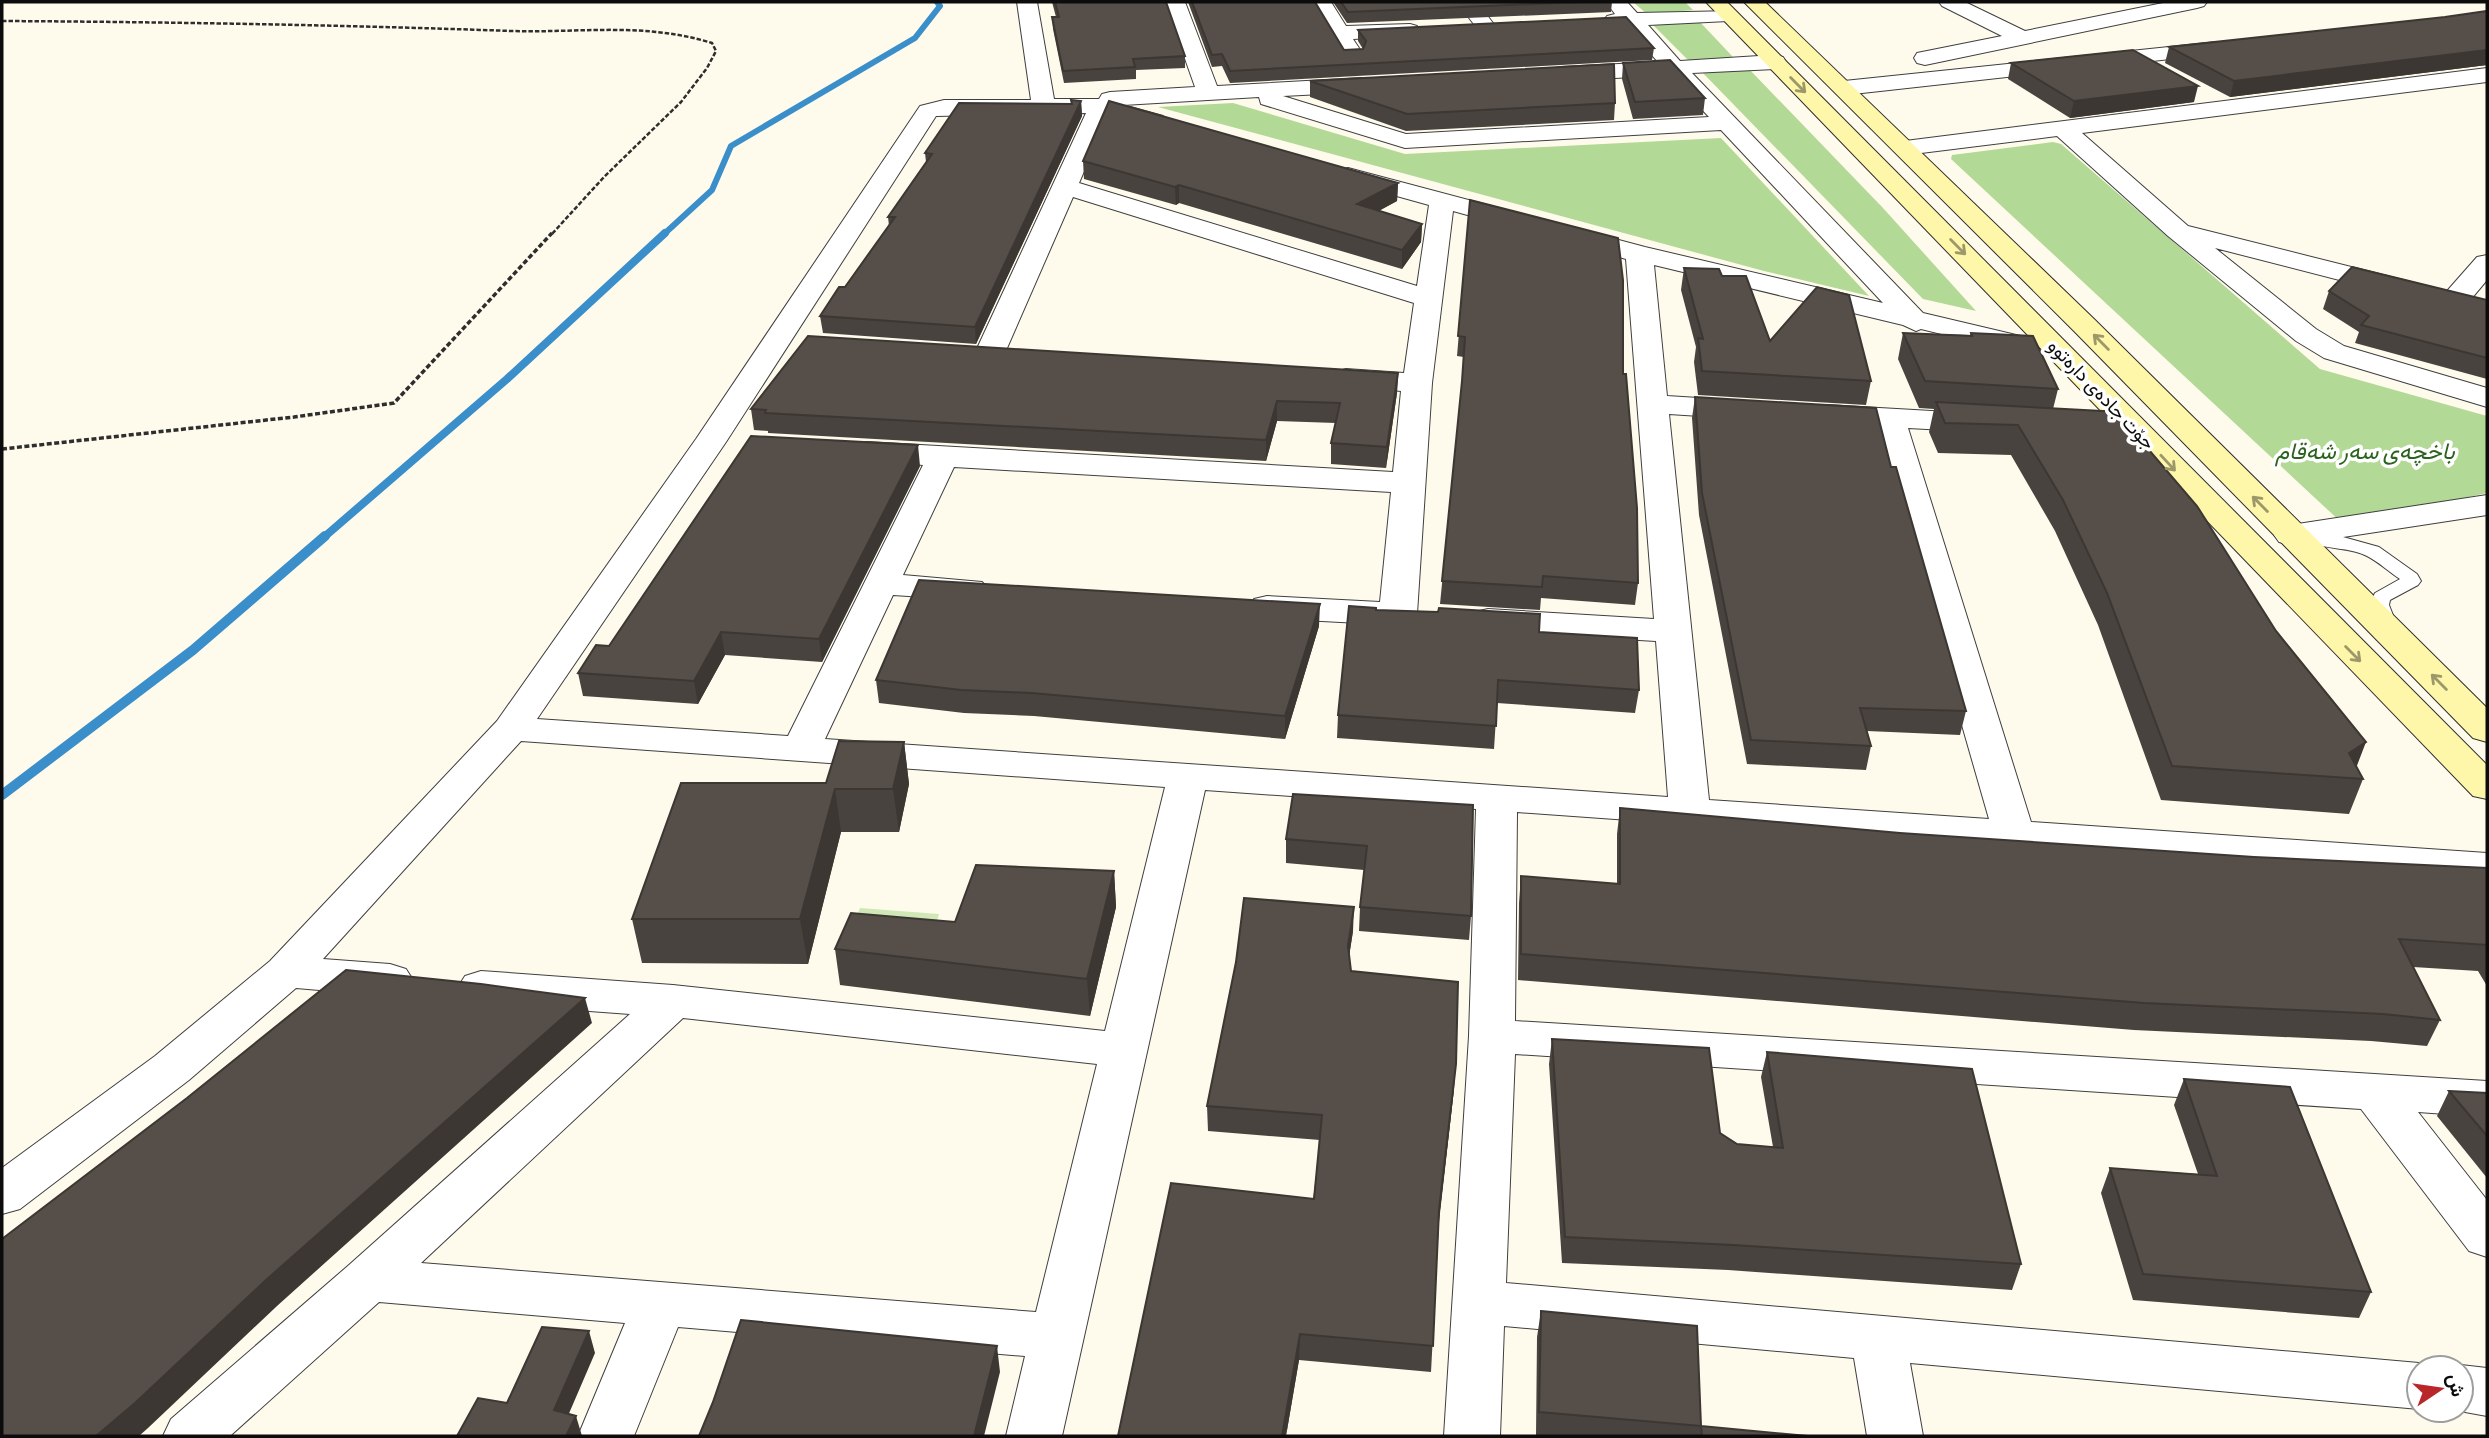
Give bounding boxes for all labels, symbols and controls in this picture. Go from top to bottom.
one-way arrow [1790,76,1807,93]
one-way arrow [1949,239,1966,256]
one-way arrow [2093,333,2110,350]
street label: جۆت جادەی دارەتوو [2043,334,2160,454]
park label: باخچەی سەر شەقام [2274,437,2456,467]
one-way arrow [2160,454,2176,472]
one-way arrow [2252,495,2269,512]
one-way arrow [2345,645,2362,662]
one-way arrow [2431,673,2448,690]
north arrow [2405,1354,2475,1424]
text: ش [2442,1372,2470,1399]

